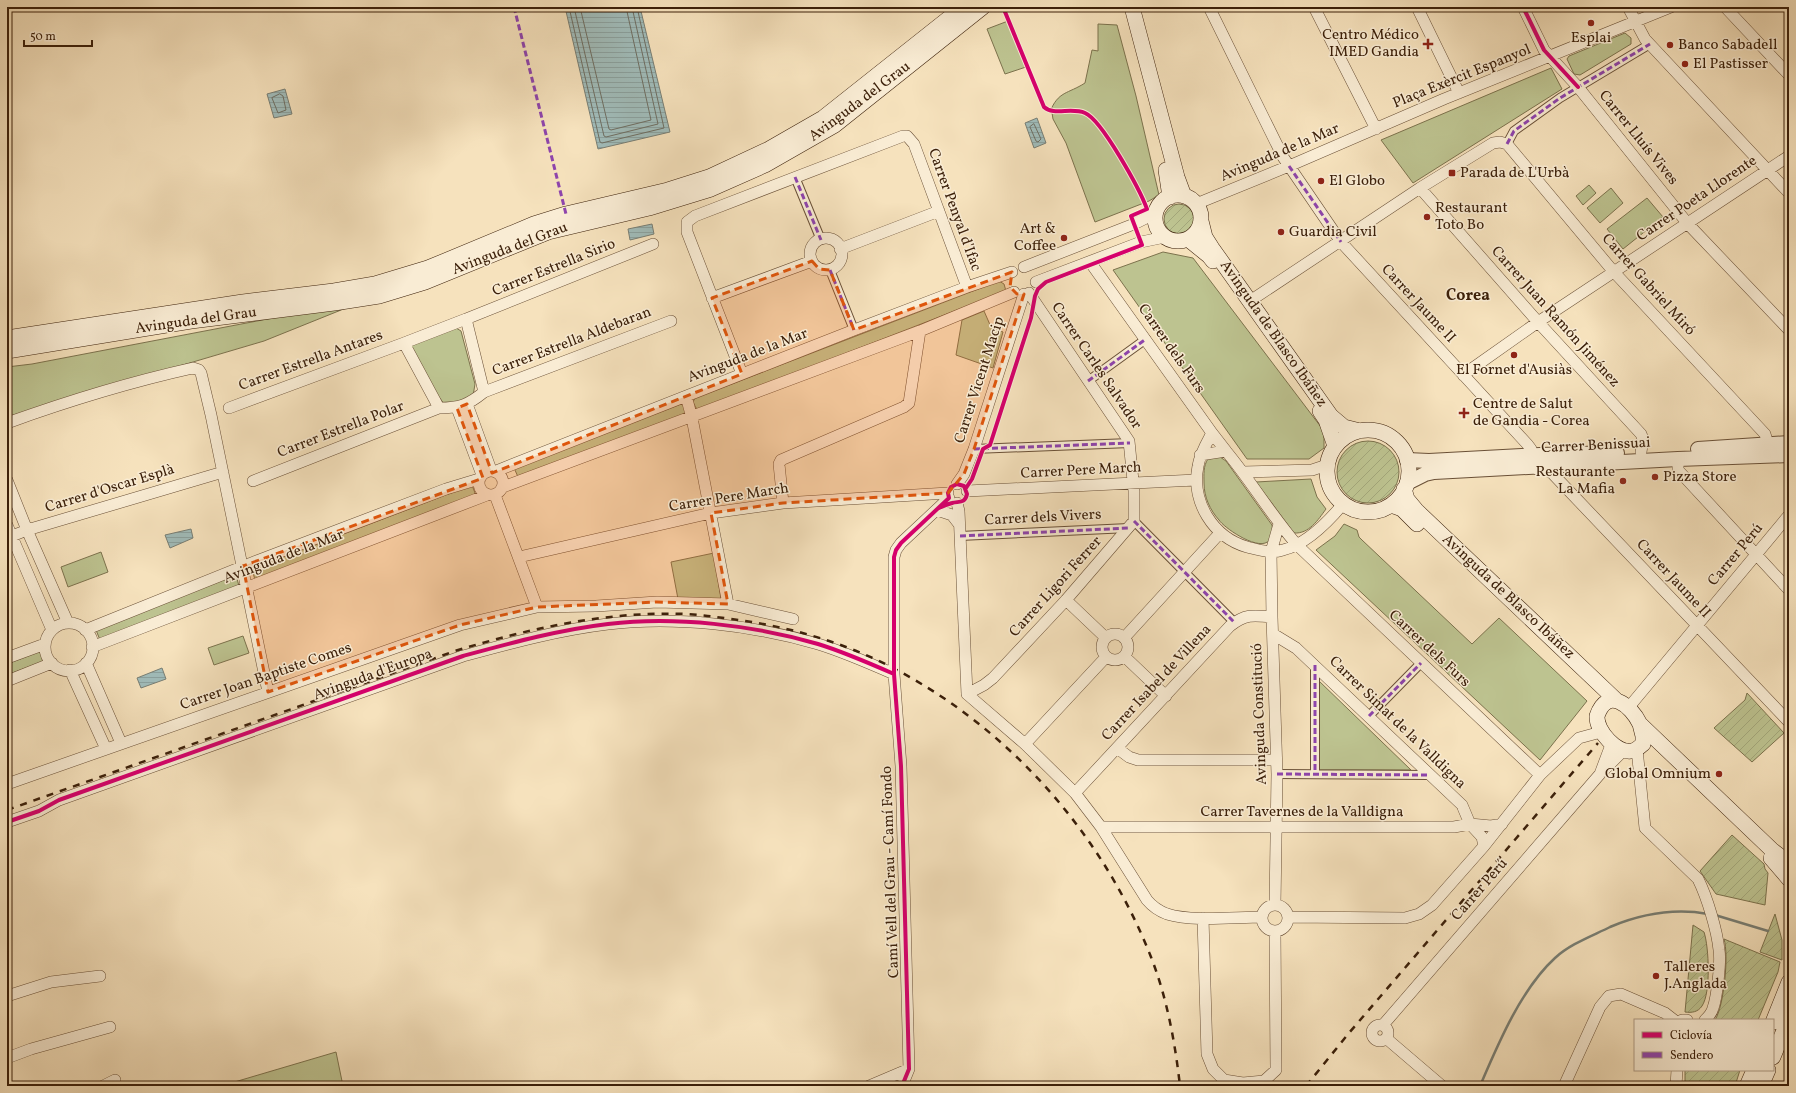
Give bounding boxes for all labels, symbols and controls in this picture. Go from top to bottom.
marker: Esplai [1586,18,1596,28]
scale bar [24,22,92,48]
place label: Centro Médico IMED Gandia [1322,25,1419,63]
place label: Esplai [1571,28,1611,49]
text: 50 m [30,29,56,45]
place label: Banco Sabadell [1678,35,1777,56]
marker: Centro Médico IMED Gandia [1422,38,1434,50]
street label: Plaça Exèrcit Espanyol [1390,40,1534,114]
marker: Banco Sabadell [1665,40,1675,50]
place label: El Pastisser [1693,54,1768,75]
street label: Avinguda del Grau [805,57,915,147]
marker: El Pastisser [1680,59,1690,69]
street label: Carrer Lluís Vives [1593,86,1683,190]
street label: Avinguda de la Mar [1217,118,1343,188]
street label: Carrer Penyal d'Ifac [922,146,986,275]
street label: Carrer Poeta Llorente [1633,151,1761,247]
place label: Parada de L'Urbà [1460,163,1569,184]
marker: Parada de L'Urbà [1447,168,1457,178]
place label: El Globo [1329,171,1385,192]
marker: El Globo [1316,176,1326,186]
place label: Restaurant Toto Bo [1435,198,1508,236]
marker: Restaurant Toto Bo [1422,212,1432,222]
street label: Avinguda del Grau [449,217,571,281]
place label: Art & Coffee [1014,219,1056,257]
place label: Guardia Civil [1289,222,1377,243]
marker: Guardia Civil [1276,227,1286,237]
street label: Carrer Gabriel Miró [1596,229,1700,341]
marker: Art & Coffee [1059,233,1069,243]
street label: Carrer Estrella Sirio [489,234,619,302]
street label: Carrer Juan Ramón Jiménez [1486,242,1624,392]
street label: Avinguda de Blasco Ibáñez [1214,256,1332,412]
street label: Carrer Jaume II [1376,260,1460,348]
district label: Corea [1446,285,1490,307]
street label: Carrer Carles Salvador [1046,298,1146,434]
street label: Carrer dels Furs [1132,300,1210,398]
street label: Avinguda del Grau [134,302,258,340]
street label: Carrer Estrella Aldebaran [489,302,655,382]
street label: Carrer Vicent Macip [950,314,1010,446]
street label: Avinguda de la Mar [685,323,811,389]
street label: Carrer Estrella Antares [236,325,386,397]
marker: El Fornet d'Ausiàs [1509,350,1519,360]
place label: El Fornet d'Ausiàs [1456,360,1572,381]
place label: Centre de Salut de Gandia - Corea [1473,394,1590,432]
street label: Carrer Estrella Polar [275,396,407,464]
marker: Centre de Salut de Gandia - Corea [1458,407,1470,419]
street label: Carrer Benissuai [1541,433,1651,459]
street label: Carrer Pere March [1020,457,1142,485]
street label: Carrer d'Oscar Esplà [43,459,177,519]
place label: Restaurante La Mafia [1535,462,1615,500]
place label: Pizza Store [1663,467,1737,488]
marker: Pizza Store [1650,472,1660,482]
marker: Restaurante La Mafia [1618,476,1628,486]
street label: Carrer Pere March [668,478,791,518]
street label: Carrer dels Vivers [984,504,1102,532]
street label: Carrer Perú [1703,519,1769,591]
street label: Avinguda de la Mar [221,524,347,590]
street label: Avinguda de Blasco Ibáñez [1437,530,1579,664]
street label: Carrer Ligori Ferrer [1005,532,1107,642]
street label: Carrer Jaume II [1631,535,1715,623]
street label: Carrer dels Furs [1384,606,1474,692]
street label: Carrer Isabel de Villena [1097,620,1217,746]
street label: Carrer Joan Baptiste Comes [177,638,355,716]
street label: Avinguda Constitució [1247,643,1273,785]
street label: Avinguda d'Europa [311,644,435,706]
street label: Carrer Simat de la Valldigna [1324,652,1470,794]
place label: Global Omnium [1605,764,1711,785]
street label: Camí Vell del Grau - Camí Fondo [877,765,905,979]
marker: Global Omnium [1714,769,1724,779]
street label: Carrer Tavernes de la Valldigna [1201,802,1403,823]
street label: Carrer Perú [1447,854,1513,926]
place label: Talleres J.Anglada [1664,957,1727,995]
marker: Talleres J.Anglada [1651,971,1661,981]
legend [1634,1019,1774,1071]
text: Ciclovía [1670,1028,1712,1044]
text: Sendero [1670,1048,1713,1064]

